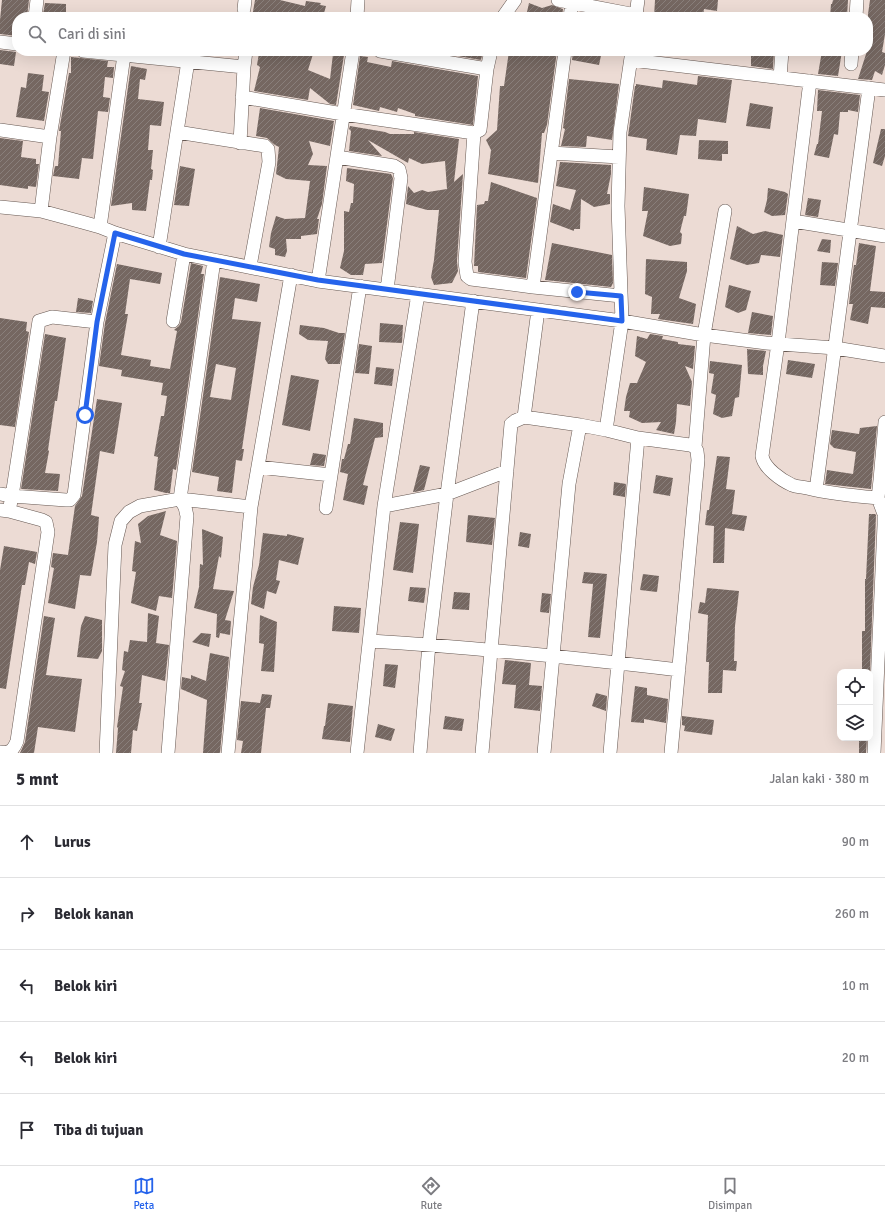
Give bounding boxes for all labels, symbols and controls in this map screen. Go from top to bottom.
search box [12,12,873,56]
icon: search [26,23,48,45]
text: Cari di sini [58,25,126,43]
route end [568,283,586,301]
route start [76,406,94,424]
map controls [837,669,873,741]
button: locate [837,669,873,705]
button: layers [837,705,873,741]
text: 5 mnt [16,769,58,790]
text: Jalan kaki · 380 m [770,771,869,787]
icon: ahead [16,831,38,853]
text: Lurus [54,833,91,851]
text: 90 m [842,834,869,850]
icon: right [16,903,38,925]
text: Belok kanan [54,905,134,923]
text: 260 m [835,906,869,922]
icon: left [16,975,38,997]
text: Belok kiri [54,977,117,995]
text: 10 m [842,978,869,994]
icon: left [16,1047,38,1069]
text: Belok kiri [54,1049,117,1067]
text: 20 m [842,1050,869,1066]
icon: arrive [16,1119,38,1141]
text: Tiba di tujuan [54,1121,144,1139]
tab: Peta [133,1175,155,1212]
tab: Rute [420,1175,442,1212]
tab: Disimpan [708,1175,752,1212]

